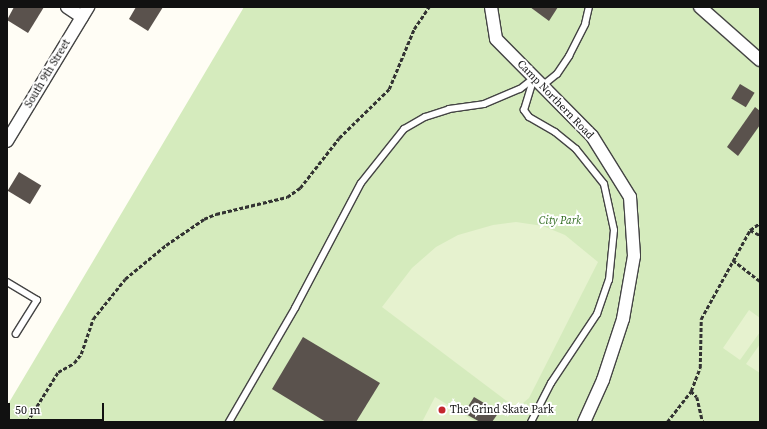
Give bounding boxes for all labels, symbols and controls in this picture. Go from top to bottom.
street label: South 9th Street [22,37,74,111]
street label: Camp Northern Road [514,58,596,142]
park label: City Park [539,214,581,228]
scale bar [10,395,106,421]
text: 50 m [15,402,41,418]
place label: The Grind Skate Park [450,403,554,417]
marker: The Grind Skate Park [437,405,447,415]

